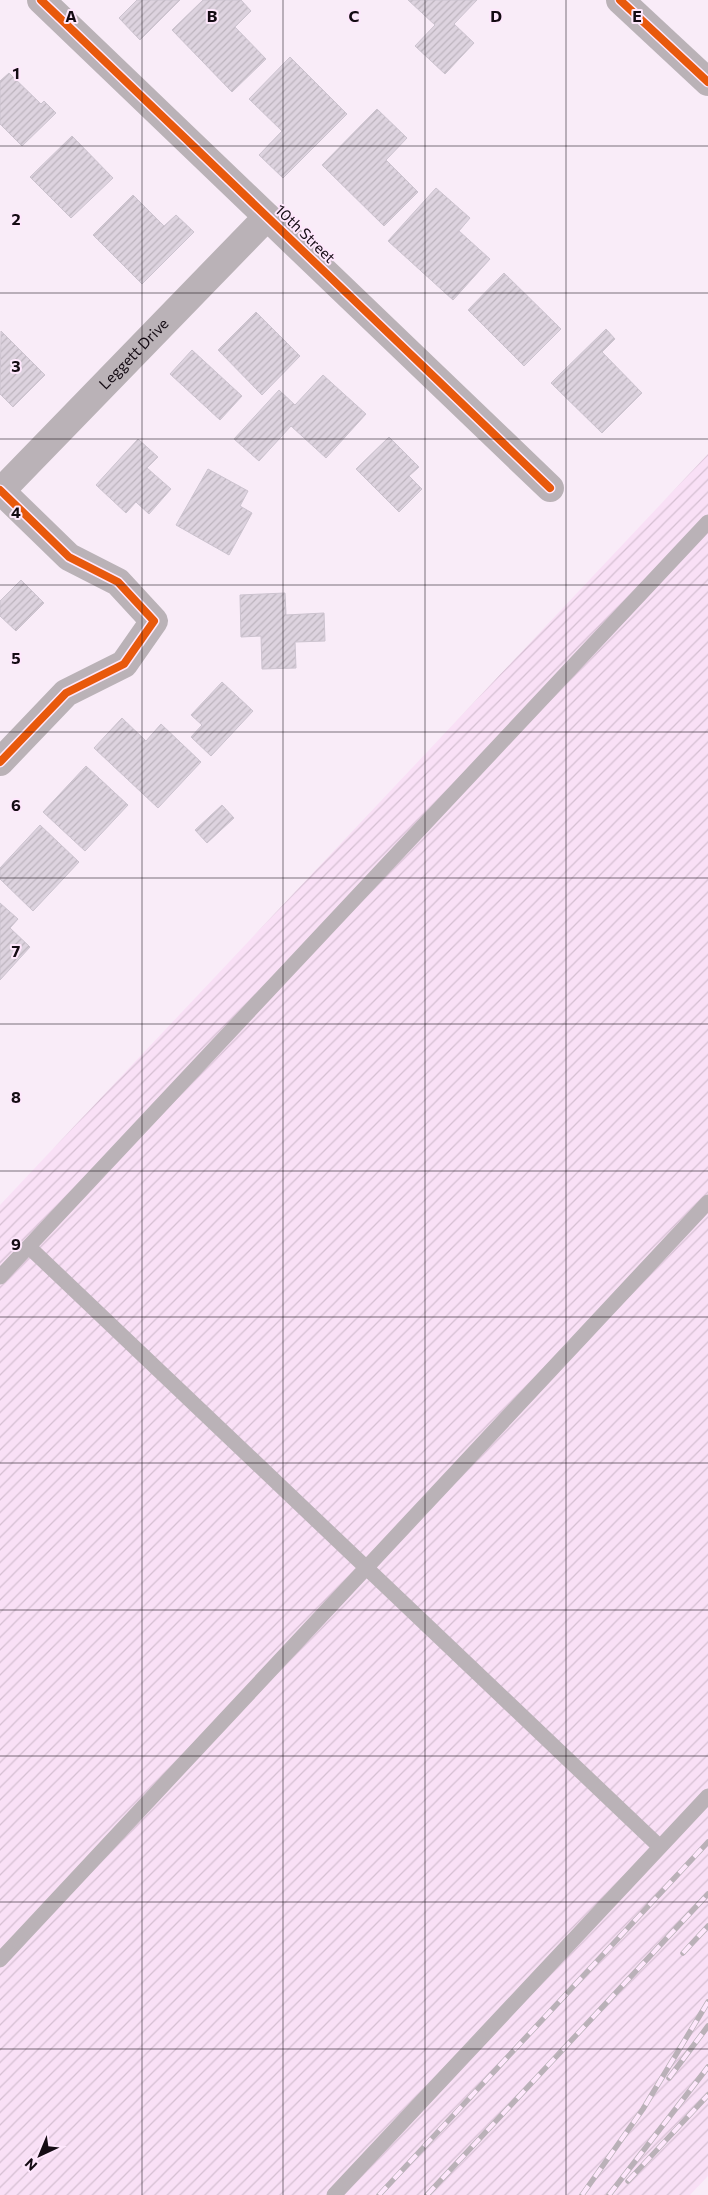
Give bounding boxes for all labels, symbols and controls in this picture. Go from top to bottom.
text: A [65,6,77,25]
text: B [207,6,218,25]
text: C [349,6,360,25]
text: D [490,6,502,25]
text: E [632,6,642,25]
text: 1 [12,63,20,82]
street label: 10th Street [272,200,339,266]
text: 2 [11,209,21,228]
street label: Leggett Drive [95,314,172,393]
text: 3 [11,356,21,375]
text: 4 [11,502,21,521]
text: 5 [11,648,21,667]
text: 6 [11,795,21,814]
text: 7 [12,941,21,960]
text: 8 [11,1087,21,1106]
text: 9 [11,1234,21,1253]
north arrow [15,2130,65,2180]
text: N [21,2155,40,2174]

